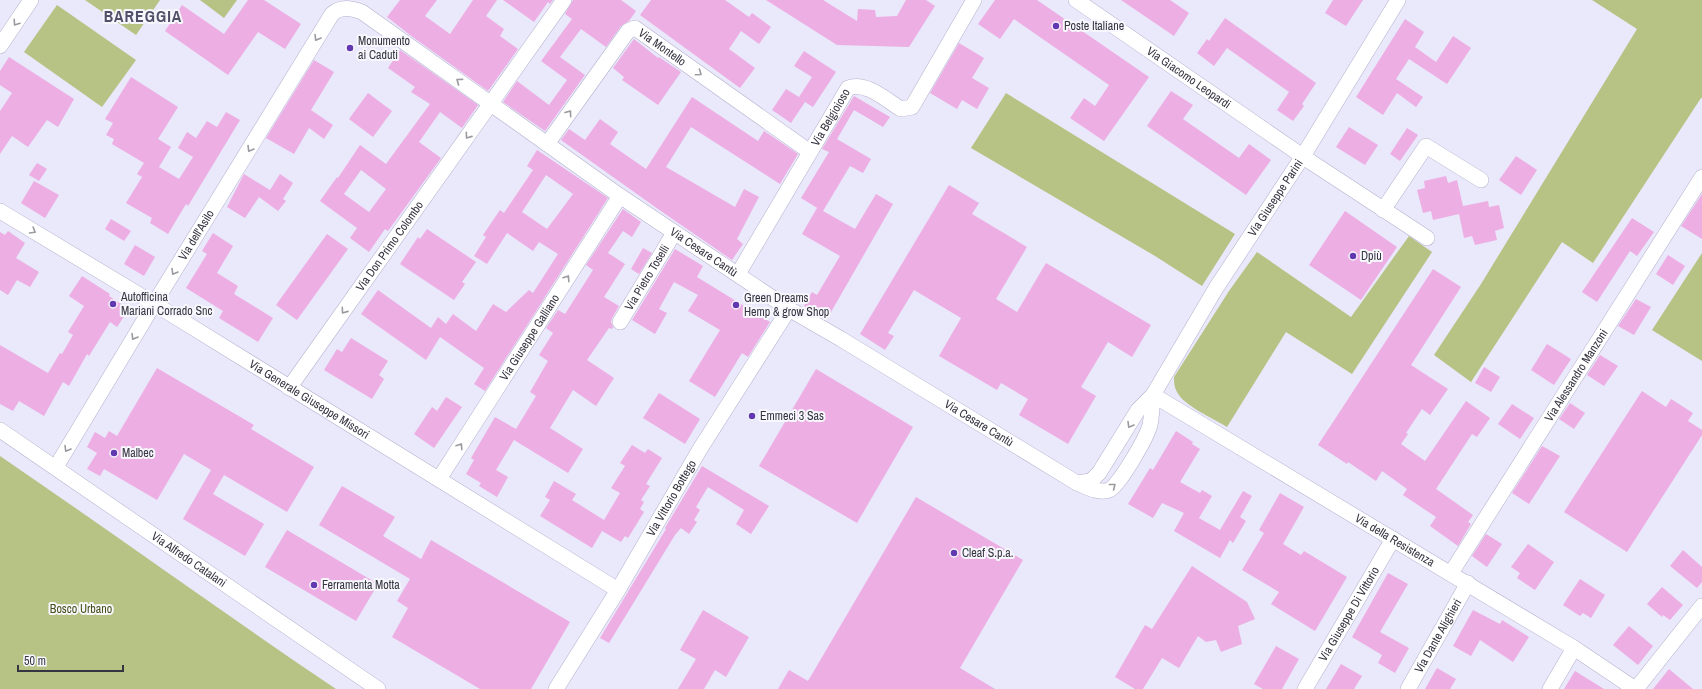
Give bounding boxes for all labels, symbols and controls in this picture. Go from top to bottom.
district label: BAREGGIA [104,5,182,27]
place label: Poste Italiane [1064,18,1124,34]
one-way arrow [13,19,21,26]
marker: Poste Italiane [1051,21,1061,31]
street label: Via Montello [635,25,689,70]
place label: Monumento ai Caduti [358,33,410,63]
one-way arrow [315,34,322,41]
marker: Monumento ai Caduti [345,43,355,53]
street label: Via Giacomo Leopardi [1143,43,1234,112]
one-way arrow [694,68,701,75]
one-way arrow [456,79,463,86]
street label: Via Belgioioso [807,86,854,149]
one-way arrow [565,110,572,117]
one-way arrow [465,132,473,139]
one-way arrow [247,145,254,152]
street label: Via Giuseppe Parini [1244,156,1307,239]
street label: Via Don Primo Colombo [352,198,427,294]
street label: Via dell'Asilo [175,207,218,263]
street label: Via Cesare Cantù [667,224,741,280]
one-way arrow [29,226,36,233]
street label: Via Pietro Toselli [621,242,673,313]
place label: Dpiù [1361,248,1382,264]
marker: Dpiù [1348,251,1358,261]
one-way arrow [172,268,179,275]
one-way arrow [563,275,570,282]
place label: Autofficina Mariani Corrado Snc [120,289,212,319]
place label: Green Dreams Hemp & grow Shop [744,290,829,320]
street label: Via Giuseppe Galliano [496,291,563,384]
marker: Autofficina Mariani Corrado Snc [108,299,118,309]
marker: Green Dreams Hemp & grow Shop [731,300,741,310]
one-way arrow [342,306,349,313]
street label: Via Alessandro Manzoni [1541,326,1612,425]
one-way arrow [131,333,138,340]
street label: Via Generale Giuseppe Missori [246,356,372,442]
street label: Via Cesare Cantù [941,396,1016,450]
place label: Emmeci 3 Sas [760,408,824,424]
marker: Emmeci 3 Sas [747,411,757,421]
one-way arrow [1127,421,1134,428]
one-way arrow [455,443,463,450]
one-way arrow [64,445,72,452]
place label: Malbec [122,445,154,461]
marker: Malbec [109,448,119,458]
street label: Via Vittorio Bottego [643,457,700,539]
one-way arrow [1108,484,1116,491]
street label: Via della Resistenza [1352,510,1438,571]
street label: Via Alfredo Catalani [148,528,230,591]
place label: Cleaf S.p.a. [962,545,1013,561]
marker: Cleaf S.p.a. [949,548,959,558]
street label: Via Giuseppe Di Vittorio [1315,564,1383,664]
place label: Ferramenta Motta [322,577,400,593]
marker: Ferramenta Motta [309,580,319,590]
street label: Via Dante Alighieri [1411,596,1465,676]
park label: Bosco Urbano [50,601,112,617]
scale bar [18,647,123,673]
text: 50 m [24,653,46,669]

